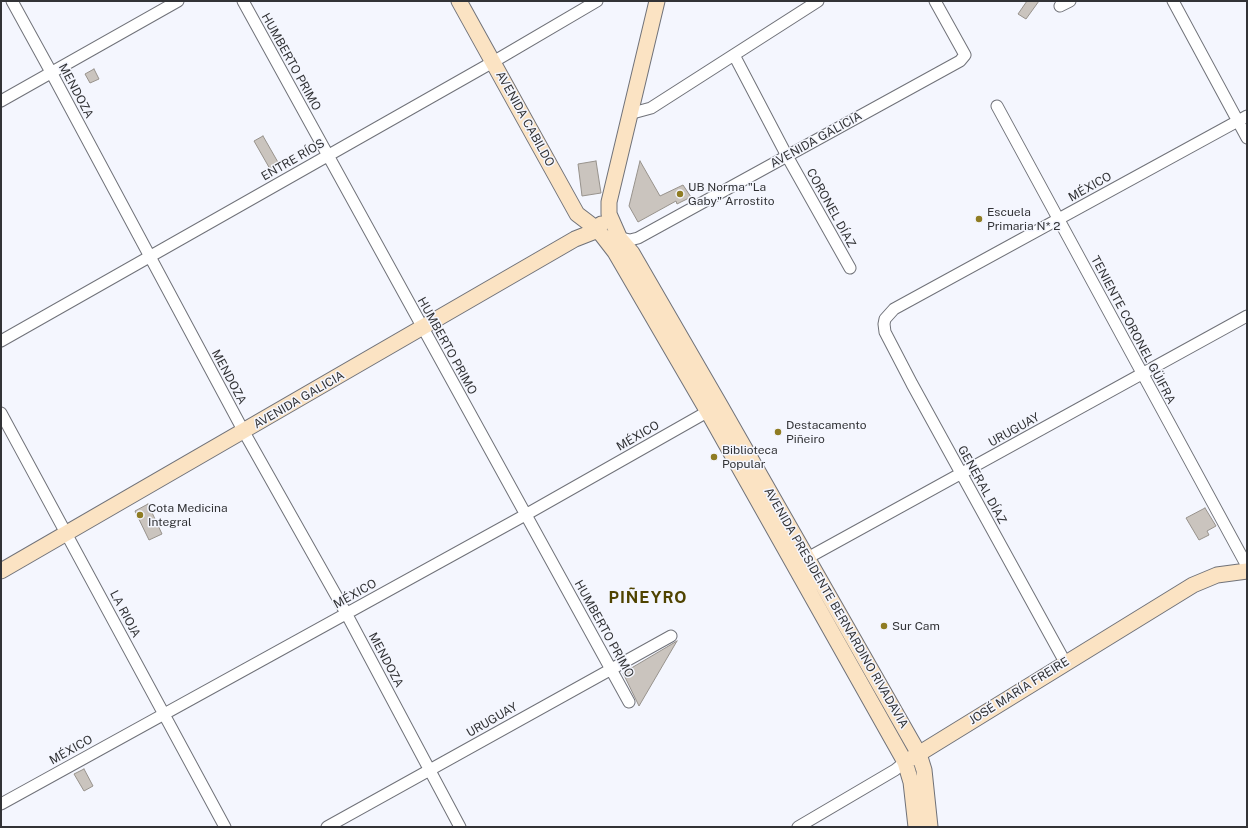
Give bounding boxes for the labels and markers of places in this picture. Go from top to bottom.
place label: UB Norma "La Gaby" Arrostito [688,180,774,208]
marker: UB Norma "La Gaby" Arrostito [675,189,685,199]
place label: Escuela Primaria N* 2 [987,205,1060,233]
marker: Escuela Primaria N* 2 [974,214,984,224]
place label: Destacamento Piñeiro [786,418,866,446]
marker: Destacamento Piñeiro [773,427,783,437]
place label: Biblioteca Popular [722,443,778,471]
marker: Biblioteca Popular [709,452,719,462]
place label: Cota Medicina Integral [148,501,228,529]
marker: Cota Medicina Integral [135,510,145,520]
place label: Sur Cam [892,619,940,633]
marker: Sur Cam [879,621,889,631]

